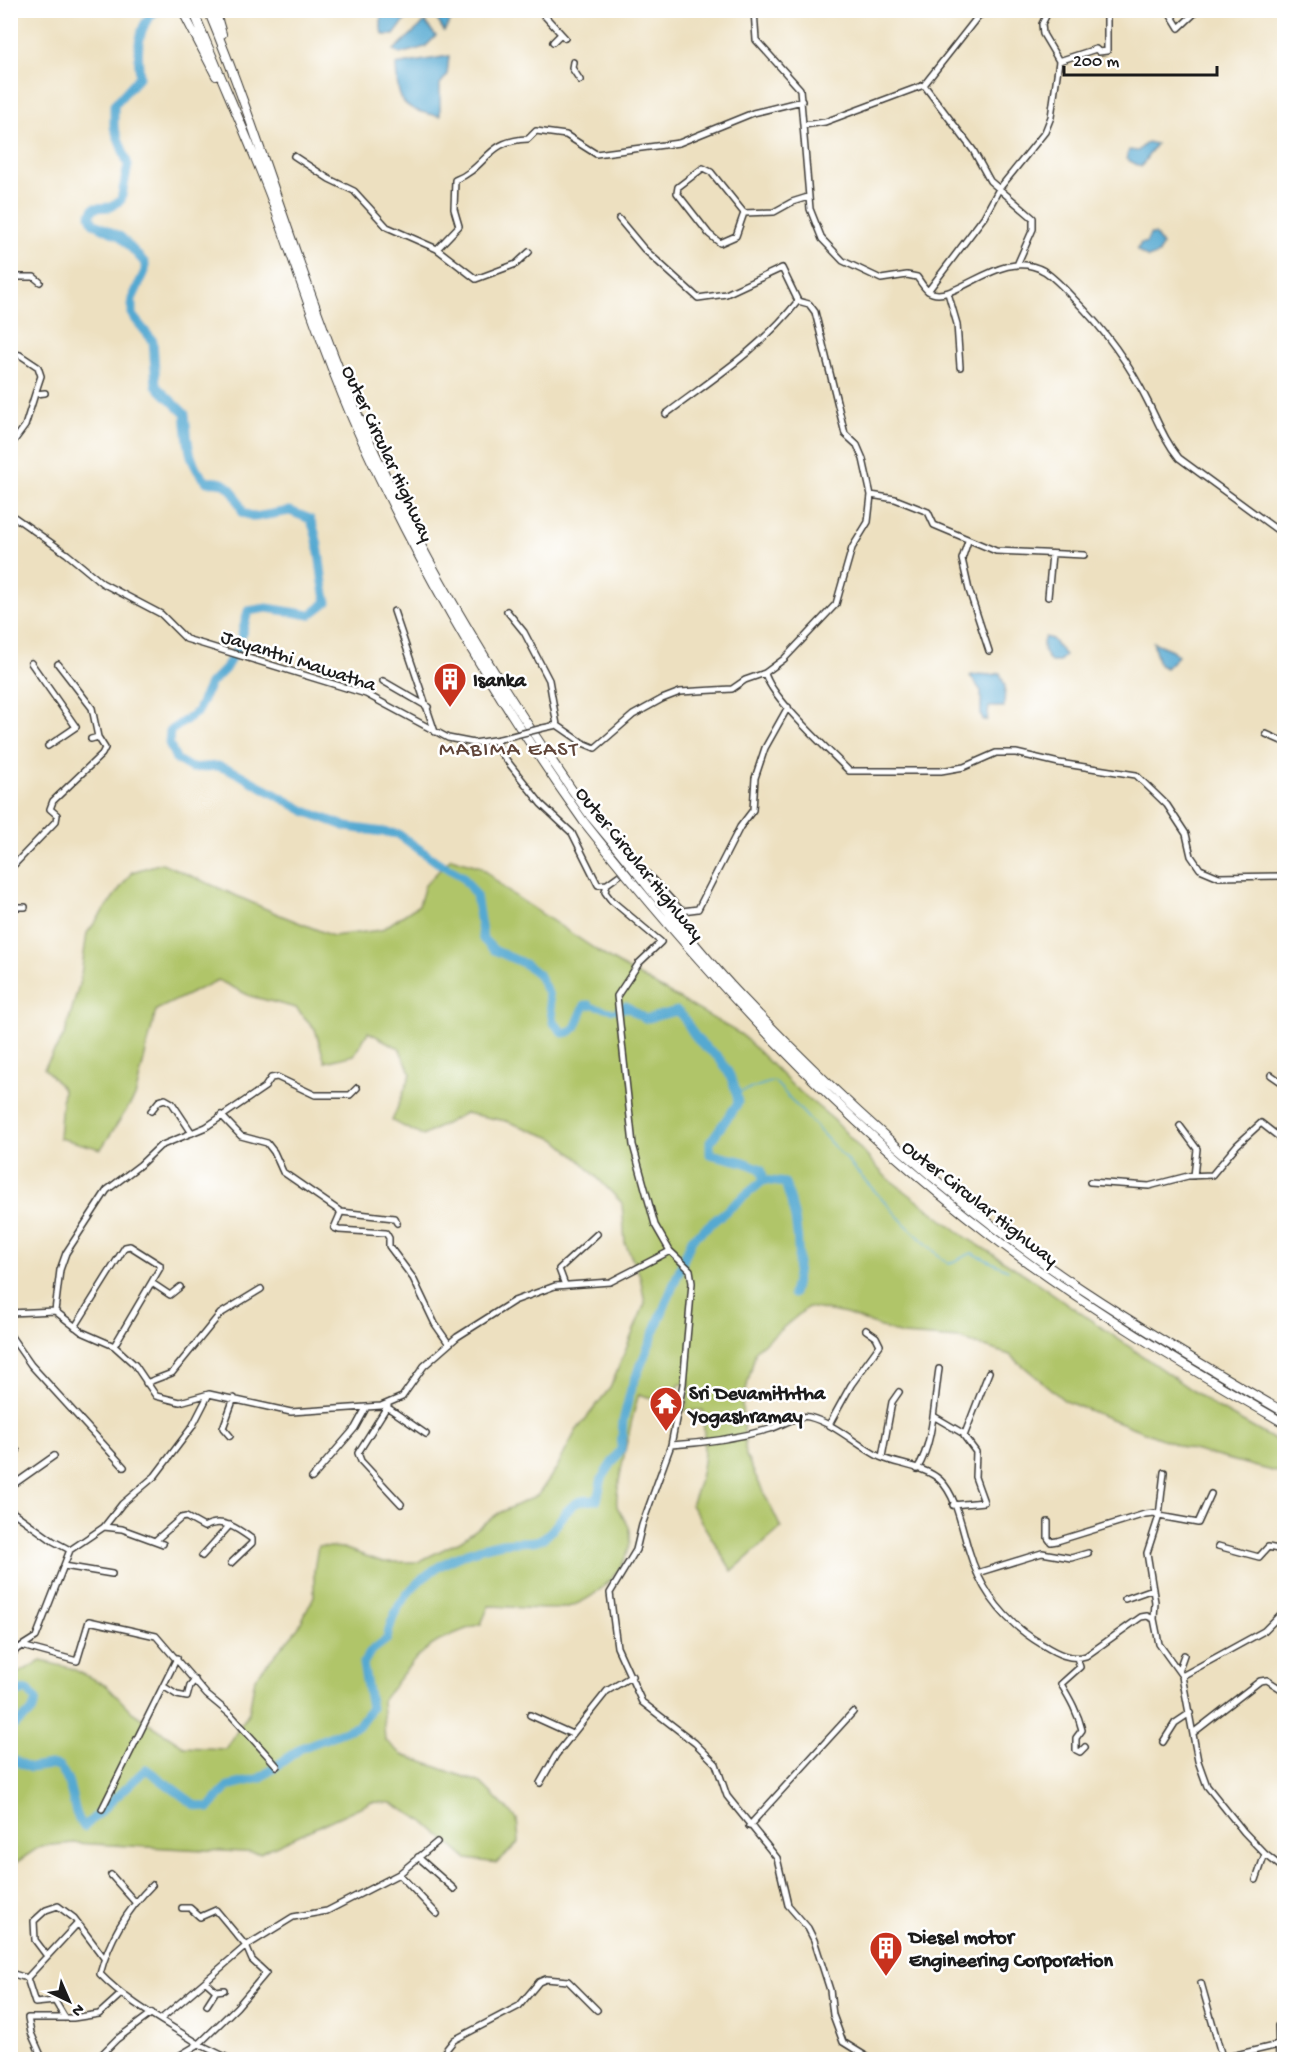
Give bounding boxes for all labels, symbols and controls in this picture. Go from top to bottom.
scale bar [1064,39,1217,77]
text: 200 m [1073,52,1120,73]
street label: Outer Circular Highway [335,363,437,546]
street label: Jayanthi Mawatha [217,626,379,699]
building icon: Isanka [432,661,468,708]
place label: Isanka [473,671,527,694]
district label: MABIMA EAST [439,738,579,764]
street label: Outer Circular Highway [569,783,708,947]
street label: Outer Circular Highway [896,1137,1062,1273]
place label: Sri Devamiththa Yogashramay [687,1384,826,1430]
temple icon: Sri Devamiththa Yogashramay [648,1385,684,1432]
place label: Diesel motor Engineering Corporation [907,1928,1113,1974]
building icon: Diesel motor Engineering Corporation [868,1930,904,1977]
north arrow [39,1971,99,2031]
text: N [66,1999,87,2020]

